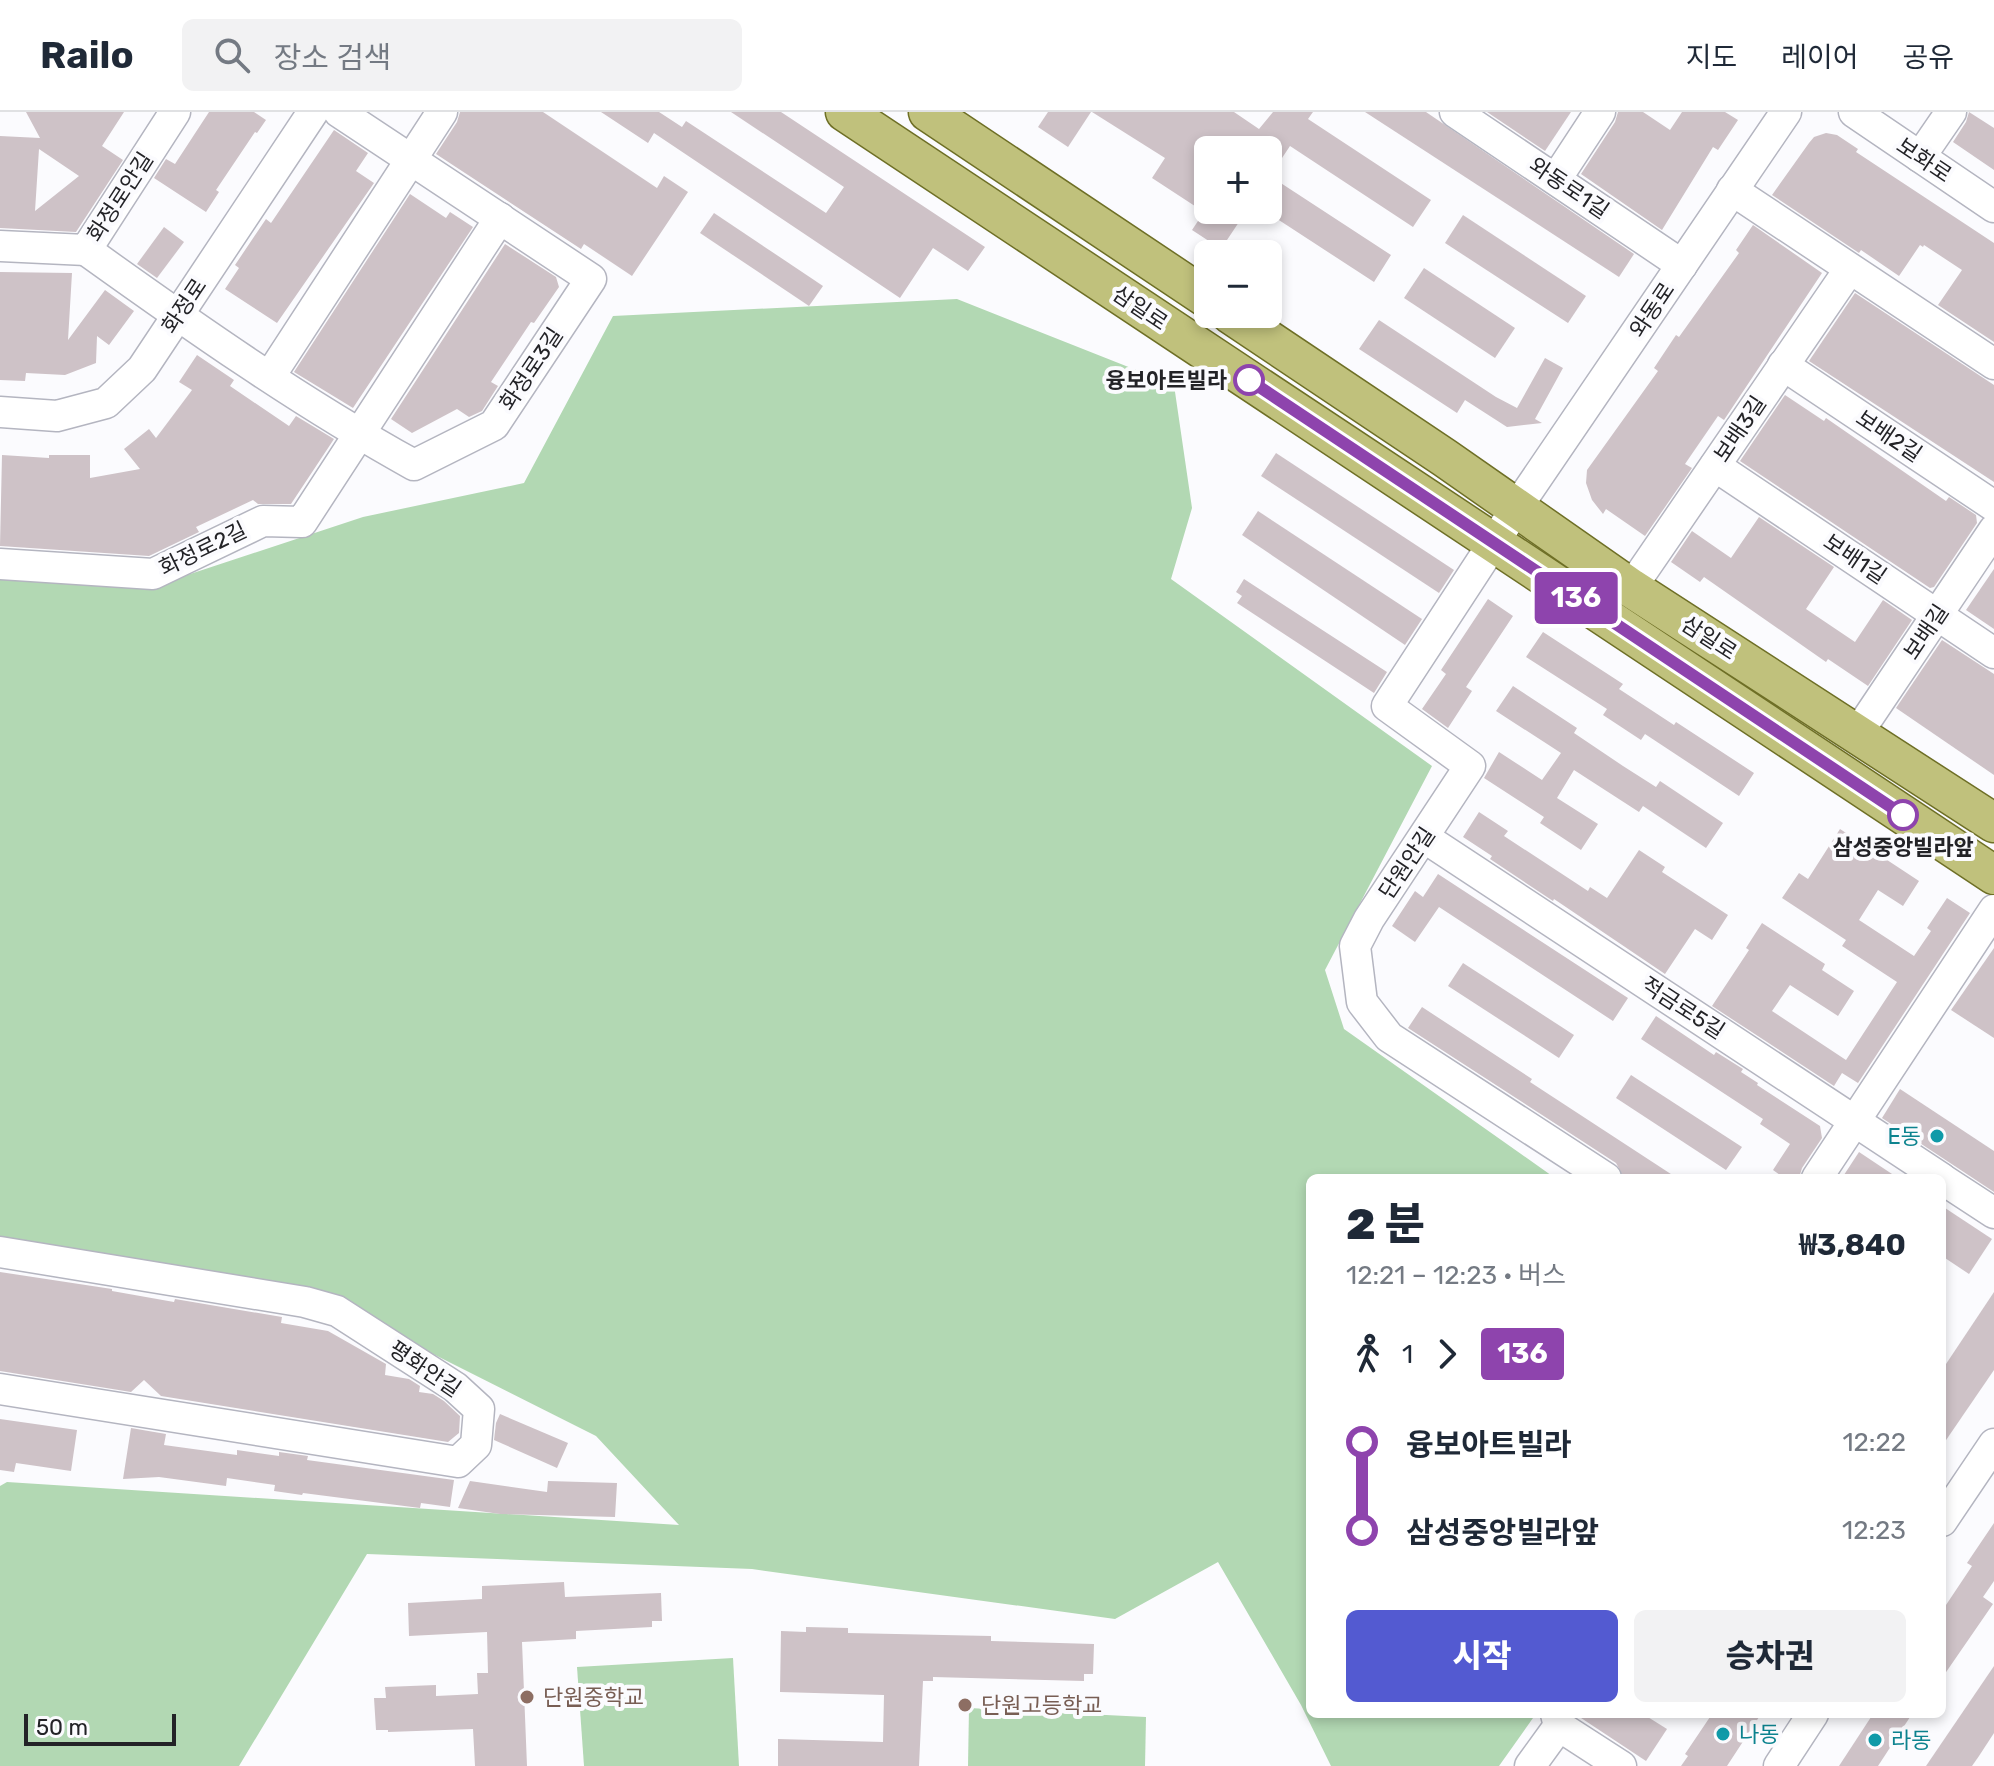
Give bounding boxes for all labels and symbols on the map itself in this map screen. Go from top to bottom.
street label: 보화로 [1891,132,1957,188]
street label: 화정로안길 [81,147,159,247]
street label: 와동로1길 [1524,152,1614,224]
street label: 화정로 [156,273,212,339]
street label: 와동로 [1624,277,1680,343]
street label: 삼일로 [1107,280,1173,336]
street label: 화정로3길 [493,322,569,416]
marker: 융보아트빌라 [1234,365,1264,395]
place label: 융보아트빌라 [1106,367,1227,394]
street label: 보배3길 [1708,391,1772,467]
street label: 보배2길 [1851,404,1927,468]
street label: 화정로2길 [155,516,251,582]
street label: 보배1길 [1818,528,1892,590]
line badge: 136 [1530,572,1622,624]
street label: 보배길 [1898,599,1954,665]
street label: 삼일로 [1676,610,1742,666]
marker: 삼성중앙빌라앞 [1888,800,1918,830]
street label: 단원안길 [1373,822,1441,904]
place label: 삼성중앙빌라앞 [1832,834,1974,861]
street label: 적금로5길 [1636,971,1730,1045]
place label: E동 [1887,1123,1921,1150]
marker: E동 [1928,1127,1946,1145]
street label: 평화안길 [384,1335,466,1403]
place label: 단원중학교 [543,1684,644,1711]
marker: 단원중학교 [518,1688,536,1706]
place label: 단원고등학교 [981,1692,1102,1719]
marker: 단원고등학교 [956,1696,974,1714]
scale bar [24,1710,176,1746]
place label: 나동 [1739,1721,1779,1748]
marker: 나동 [1714,1725,1732,1743]
place label: 라동 [1891,1727,1931,1754]
marker: 라동 [1866,1731,1884,1749]

